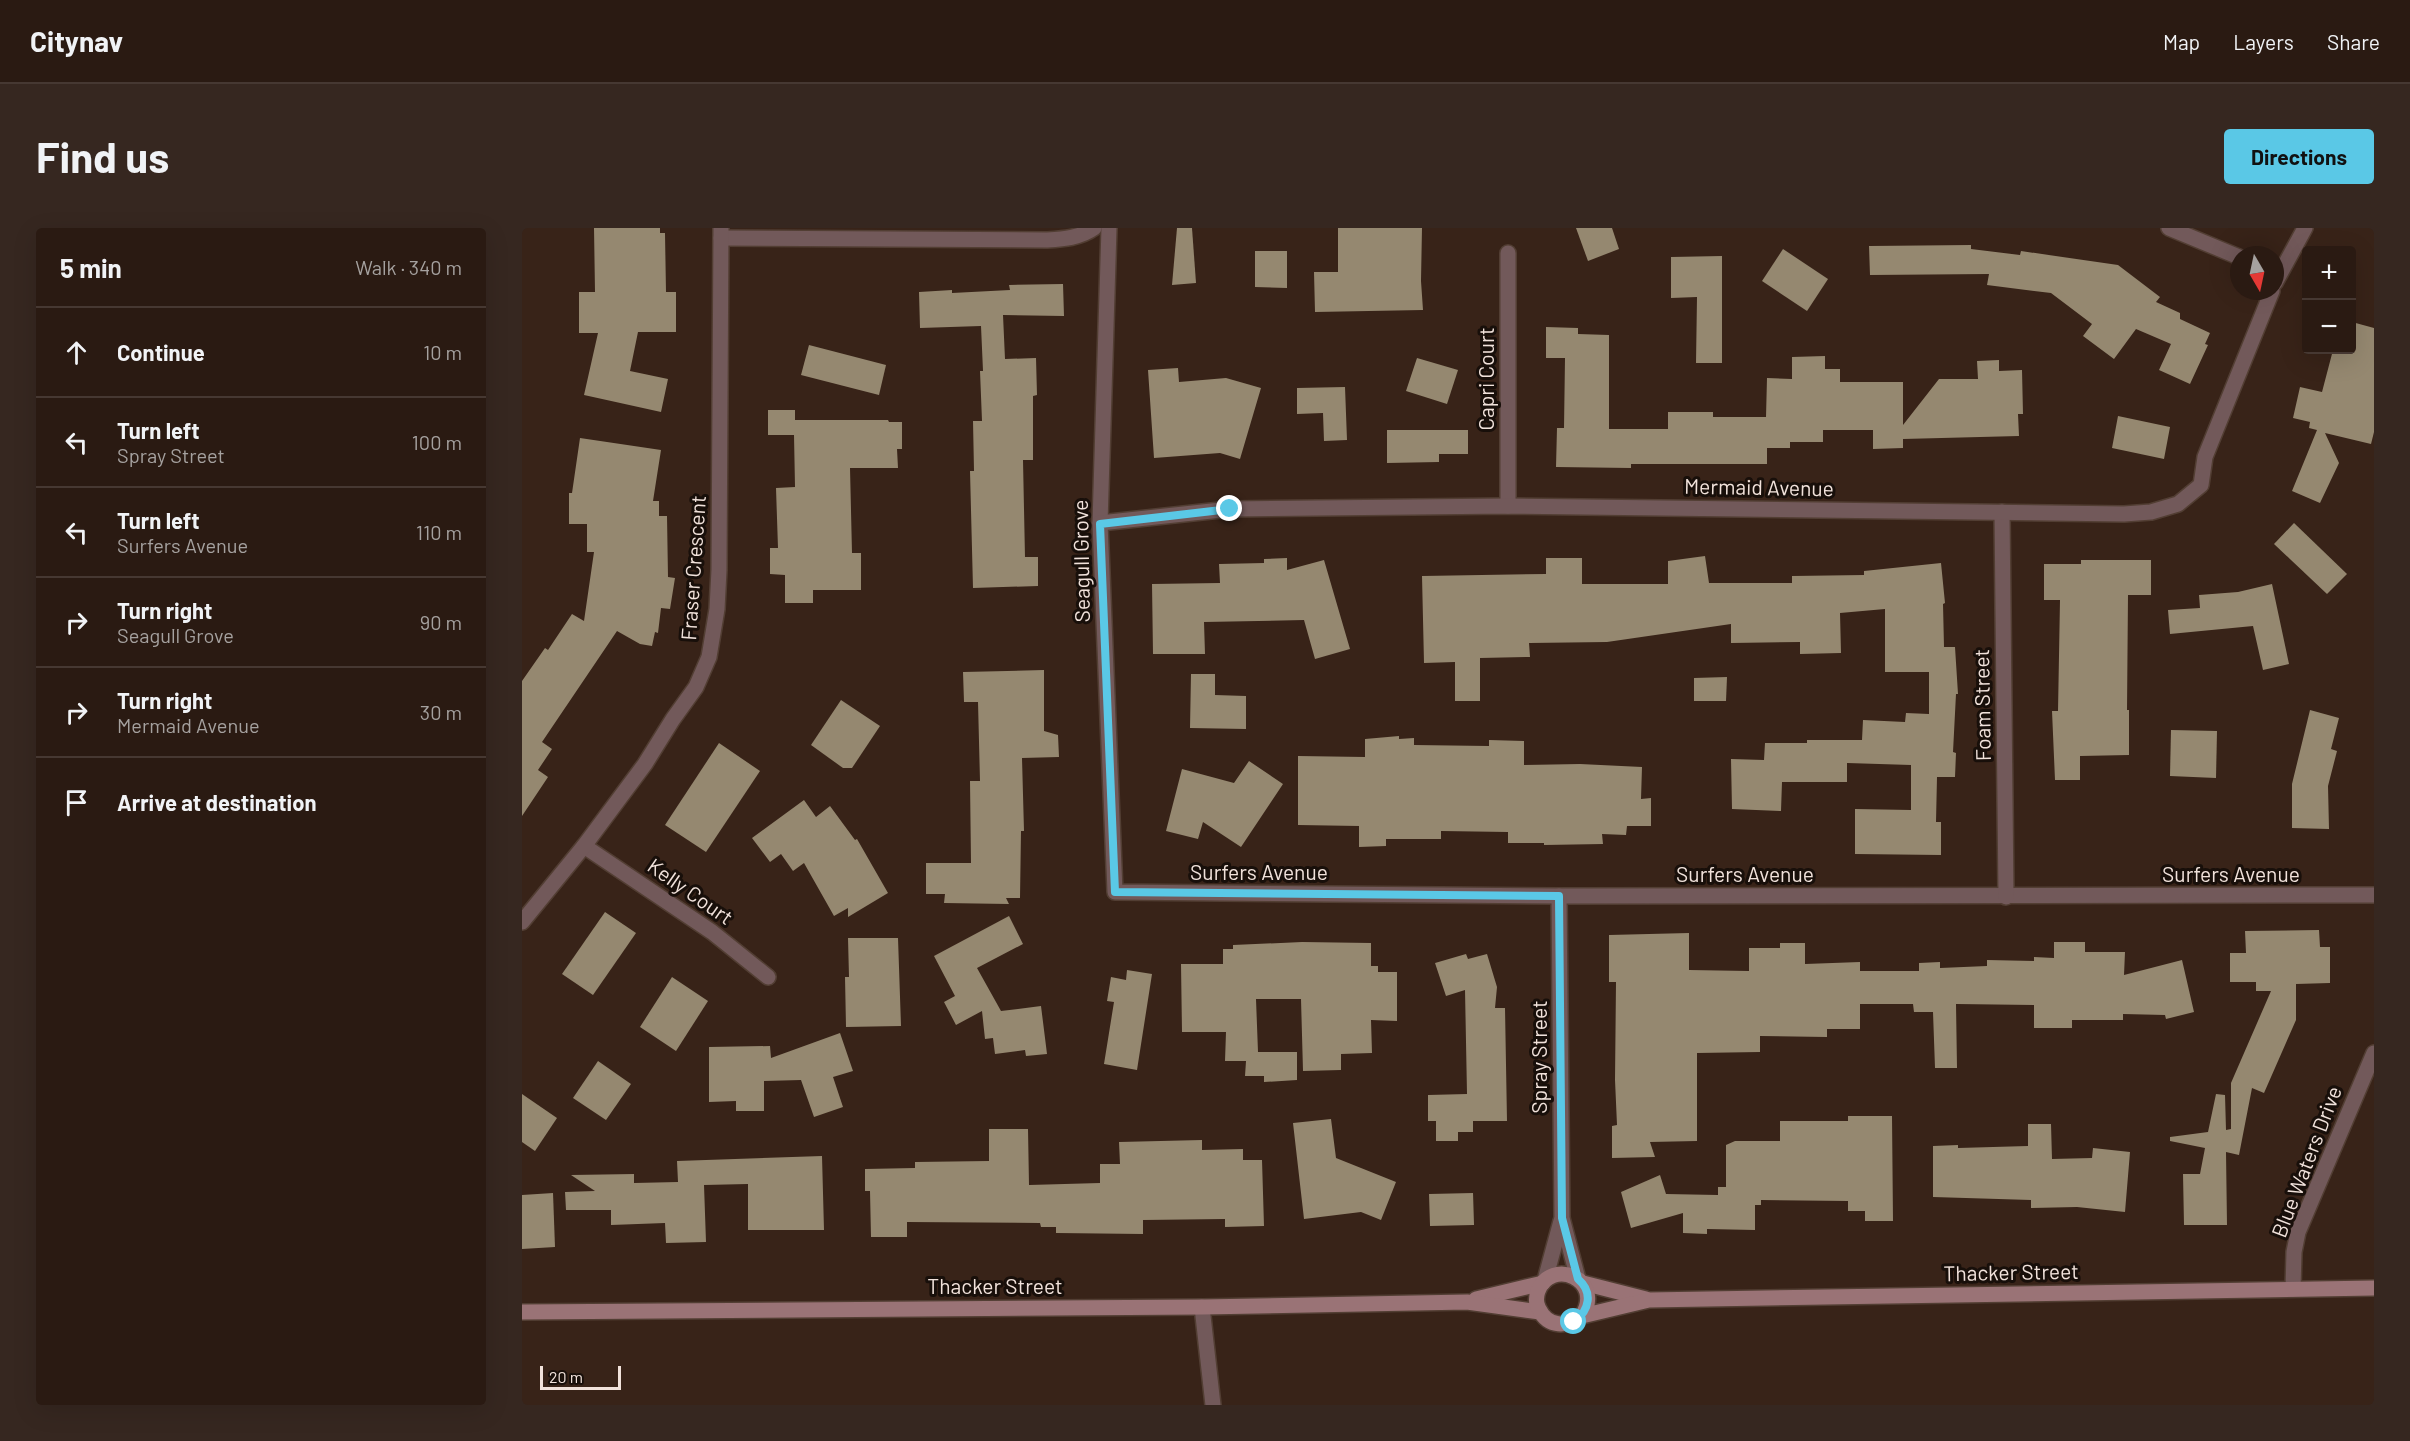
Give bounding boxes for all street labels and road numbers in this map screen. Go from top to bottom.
street label: Capri Court [1473,327,1498,431]
street label: Mermaid Avenue [1684,473,1834,500]
street label: Fraser Crescent [675,494,710,641]
street label: Seagull Grove [1067,499,1094,623]
street label: Foam Street [1968,649,1995,761]
street label: Kelly Court [643,852,738,929]
street label: Surfers Avenue [1190,859,1328,884]
street label: Surfers Avenue [1676,861,1814,886]
street label: Surfers Avenue [2162,861,2300,886]
street label: Spray Street [1526,1000,1551,1114]
street label: Blue Waters Drive [2265,1082,2346,1241]
street label: Thacker Street [1943,1258,2079,1285]
street label: Thacker Street [927,1273,1063,1298]

